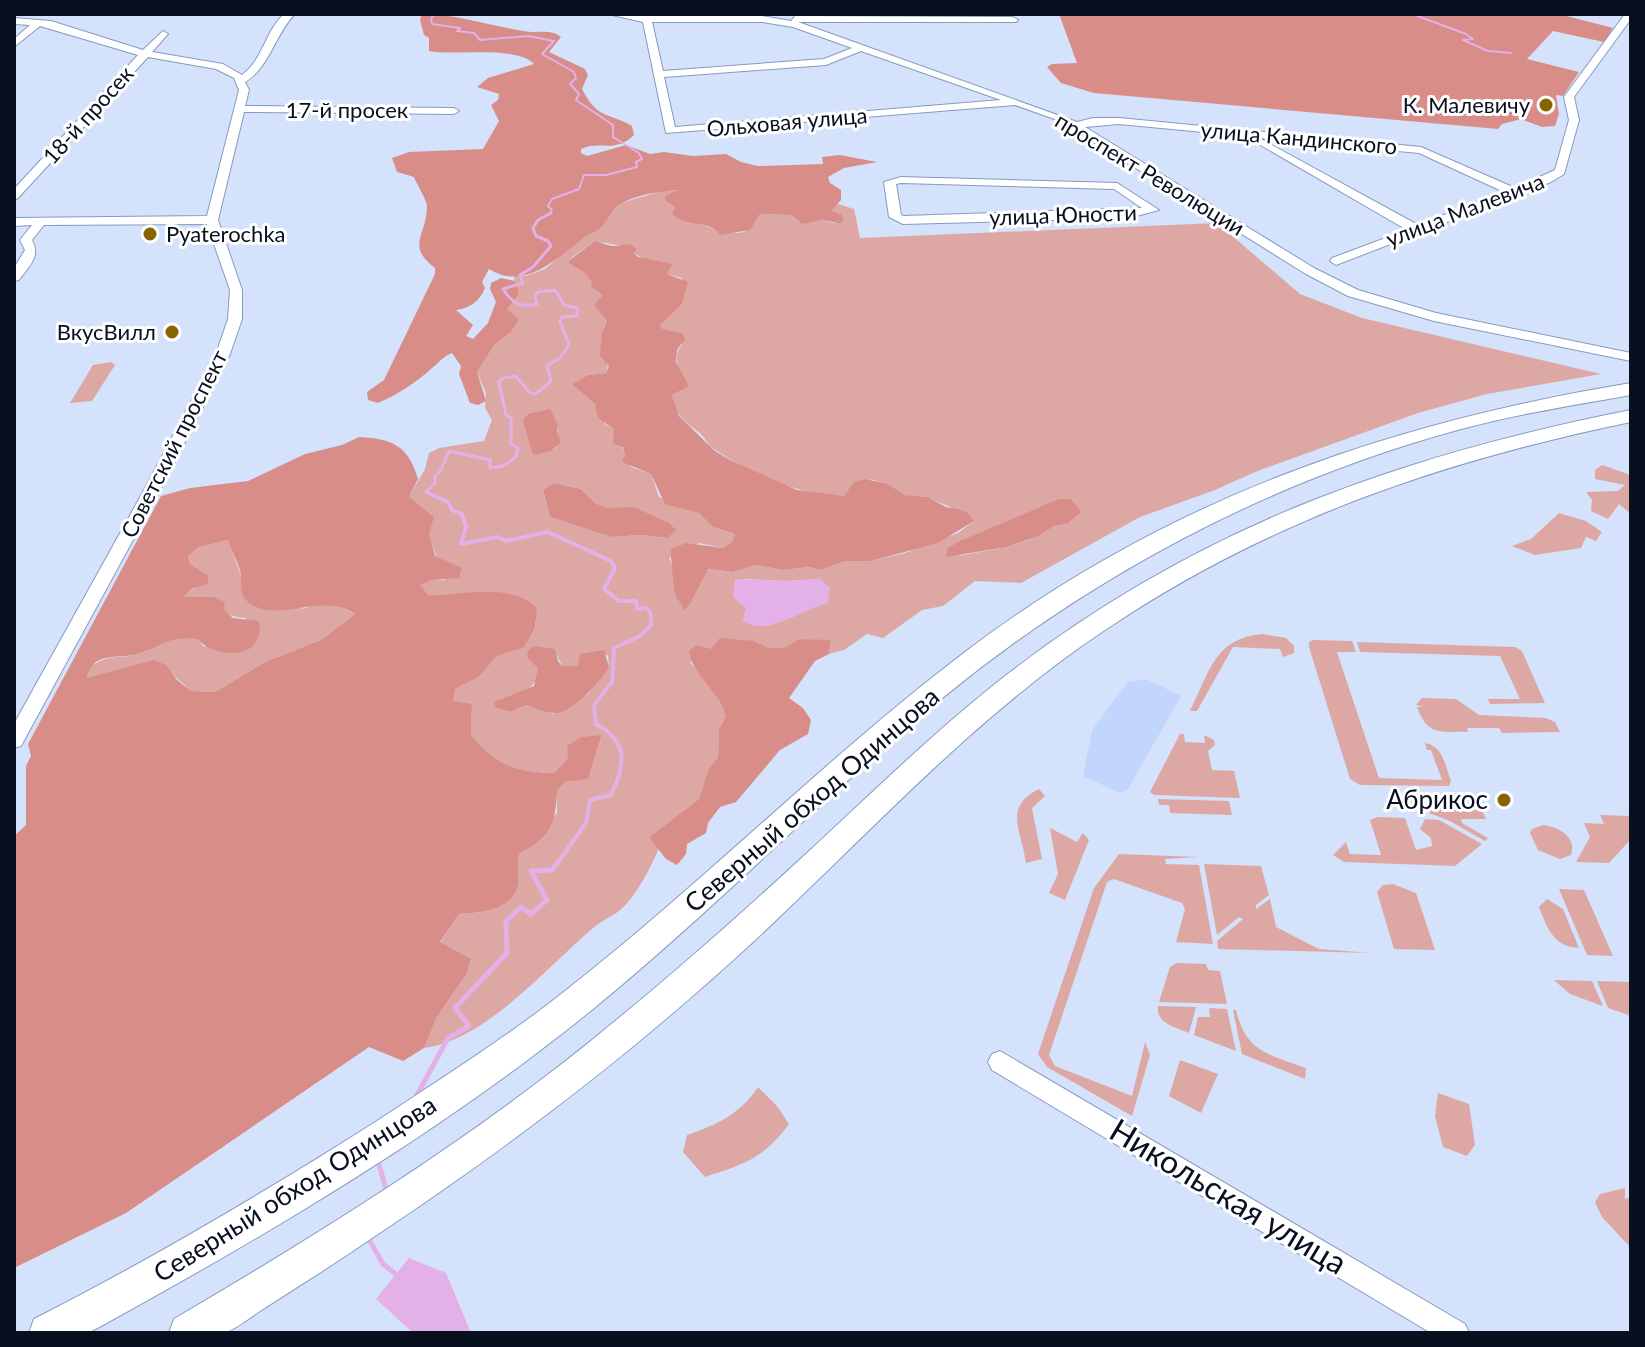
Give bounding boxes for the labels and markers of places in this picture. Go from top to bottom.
place label: К. Малевичу [1403,91,1531,118]
marker: К. Малевичу [1537,96,1555,114]
place label: Pyaterochka [166,220,286,247]
marker: Pyaterochka [141,225,159,243]
place label: ВкусВилл [57,318,156,345]
marker: ВкусВилл [163,323,181,341]
place label: Абрикос [1386,783,1488,815]
marker: Абрикос [1495,791,1513,809]

